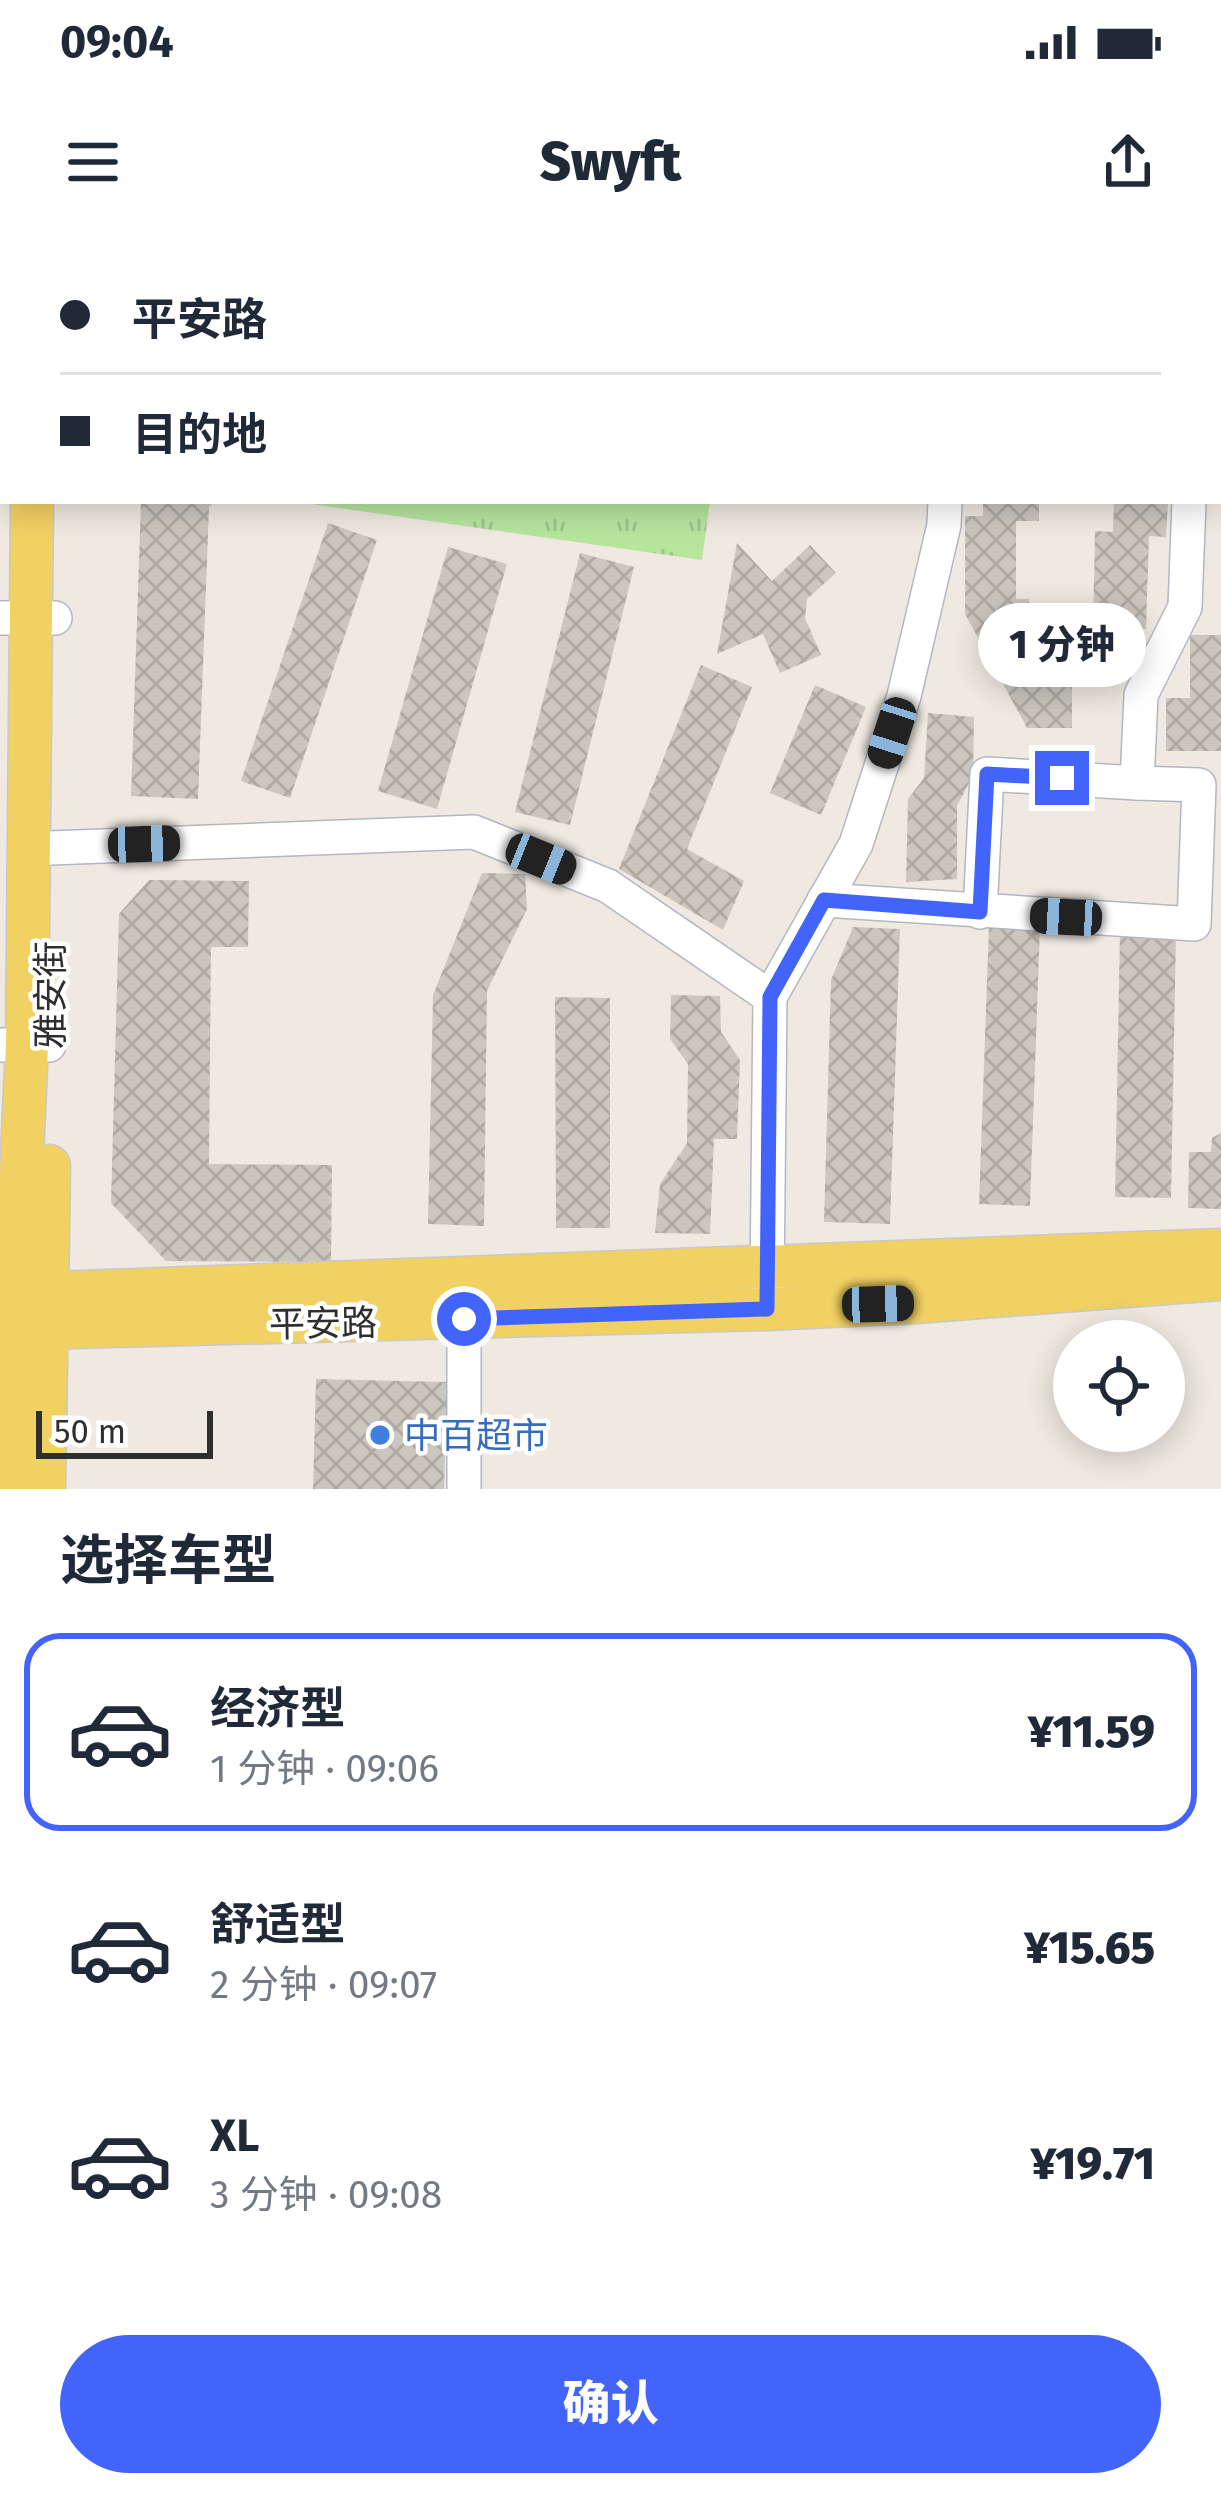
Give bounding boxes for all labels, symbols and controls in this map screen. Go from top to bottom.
text: 09:04 [60,15,174,69]
icon: menu [60,129,126,195]
icon: share [1095,129,1161,195]
text: Swyft [540,130,681,194]
text: 平安路 [132,293,267,347]
text: 目的地 [132,408,267,462]
callout: 1 分钟 [978,604,1146,688]
text: 1 分钟 [1009,622,1115,668]
car [864,693,920,773]
route end [1035,751,1089,805]
car [107,825,181,863]
car [501,829,581,889]
car [1029,897,1103,937]
street label: 雅安街 [29,941,73,1049]
car [841,1285,915,1323]
route start [437,1292,491,1346]
street label: 平安路 [269,1301,377,1347]
map controls [1053,1320,1185,1452]
button: locate [1053,1320,1185,1452]
scale bar [36,1405,213,1458]
text: 50 m [54,1412,126,1452]
place label: 中百超市 [404,1414,548,1458]
marker: 中百超市 [367,1422,393,1448]
text: 选择车型 [60,1529,276,1593]
icon: car [66,1678,174,1786]
text: 经济型 [210,1682,345,1736]
text: ¥11.59 [1028,1705,1155,1759]
text: 1 分钟 · 09:06 [210,1746,439,1792]
icon: car [66,1894,174,2002]
text: 舒适型 [210,1898,345,1952]
text: ¥15.65 [1024,1921,1155,1975]
text: 2 分钟 · 09:07 [210,1962,437,2008]
text: XL [210,2109,259,2163]
icon: car [66,2110,174,2218]
text: ¥19.71 [1030,2137,1155,2191]
text: 3 分钟 · 09:08 [210,2172,442,2218]
button: 确认 [60,2335,1161,2473]

